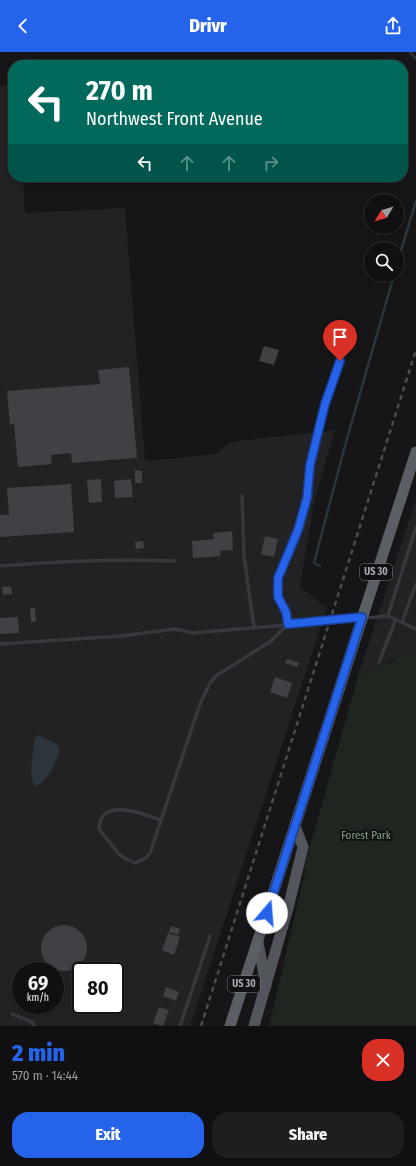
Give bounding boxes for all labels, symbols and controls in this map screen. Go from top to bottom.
icon: back [12,15,34,37]
text: Drivr [189,15,227,37]
icon: share [382,15,404,37]
text: 270 m [86,74,153,107]
icon: left [20,76,72,128]
text: Northwest Front Avenue [86,108,263,130]
icon: left [134,152,156,174]
icon: ahead [176,152,198,174]
icon: ahead [218,152,240,174]
icon: right [260,152,282,174]
north arrow [364,194,404,234]
map controls [364,194,404,282]
button: search [364,242,404,282]
pin [323,320,357,361]
icon: arrive [329,326,351,348]
road number: US 30 [360,564,392,580]
park label: Forest Park [341,829,392,842]
position arrow [246,892,288,934]
speed limit sign: 80 [72,962,124,1014]
text: 69 [28,971,48,995]
road number: US 30 [228,976,260,992]
text: km/h [27,992,49,1004]
text: 2 min [12,1039,65,1067]
button: close [362,1039,404,1081]
text: 570 m · 14:44 [12,1068,78,1083]
button: Exit [12,1112,204,1158]
button: Share [212,1112,404,1158]

